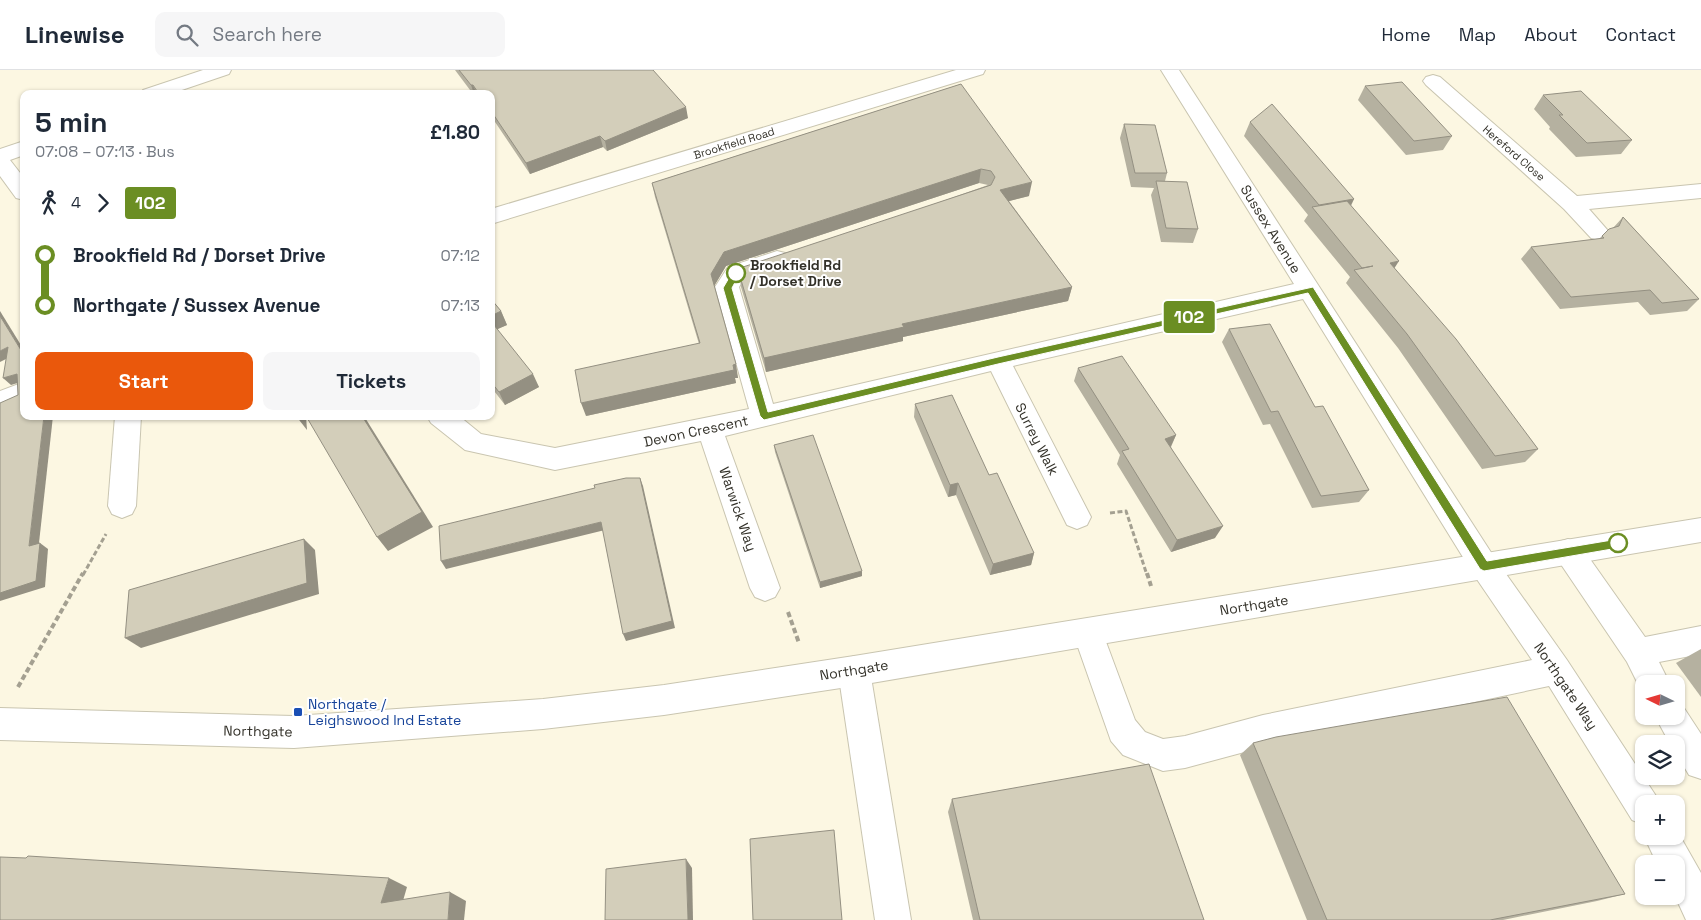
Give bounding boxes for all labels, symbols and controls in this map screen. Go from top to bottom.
search box [155,12,505,57]
text: Linewise [25,19,125,50]
icon: search [173,21,201,49]
text: Search here [213,22,322,47]
text: Home [1382,23,1431,46]
text: Map [1459,23,1496,46]
text: About [1524,23,1578,46]
text: Contact [1606,23,1676,46]
text: 5 min [35,104,108,140]
text: £1.80 [430,120,480,145]
street label: Hereford Close [1480,122,1548,184]
street label: Brookfield Road [692,124,776,162]
text: 07:08 – 07:13 · Bus [35,141,175,162]
street label: Sussex Avenue [1237,181,1305,277]
icon: walk [35,189,63,217]
icon: forward [89,189,117,217]
text: 102 [135,191,166,214]
text: 4 [71,192,81,213]
text: Brookfield Rd / Dorset Drive [73,243,326,268]
text: 07:12 [441,245,480,266]
place label: Brookfield Rd / Dorset Drive [749,256,842,290]
marker: Brookfield Rd / Dorset Drive [726,263,746,283]
text: Northgate / Sussex Avenue [73,293,321,318]
text: 07:13 [441,295,480,316]
line badge: 102 [1160,301,1218,333]
text: 102 [1174,305,1204,328]
button: Start [35,352,253,410]
button: Tickets [263,352,480,410]
street label: Surrey Walk [1011,400,1063,479]
street label: Devon Crescent [642,411,750,451]
street label: Warwick Way [715,464,761,554]
unlabelled marker [1608,533,1628,553]
street label: Northgate [1218,591,1290,619]
street label: Northgate Way [1530,639,1602,733]
street label: Northgate [818,656,890,684]
north arrow [1635,675,1685,725]
map controls [1635,675,1685,905]
place label: Northgate / Leighswood Ind Estate [308,695,461,729]
marker: Northgate / Leighswood Ind Estate [292,706,304,718]
street label: Northgate [223,721,293,741]
button: layers [1635,735,1685,785]
button: + [1635,795,1685,845]
button: − [1635,855,1685,905]

